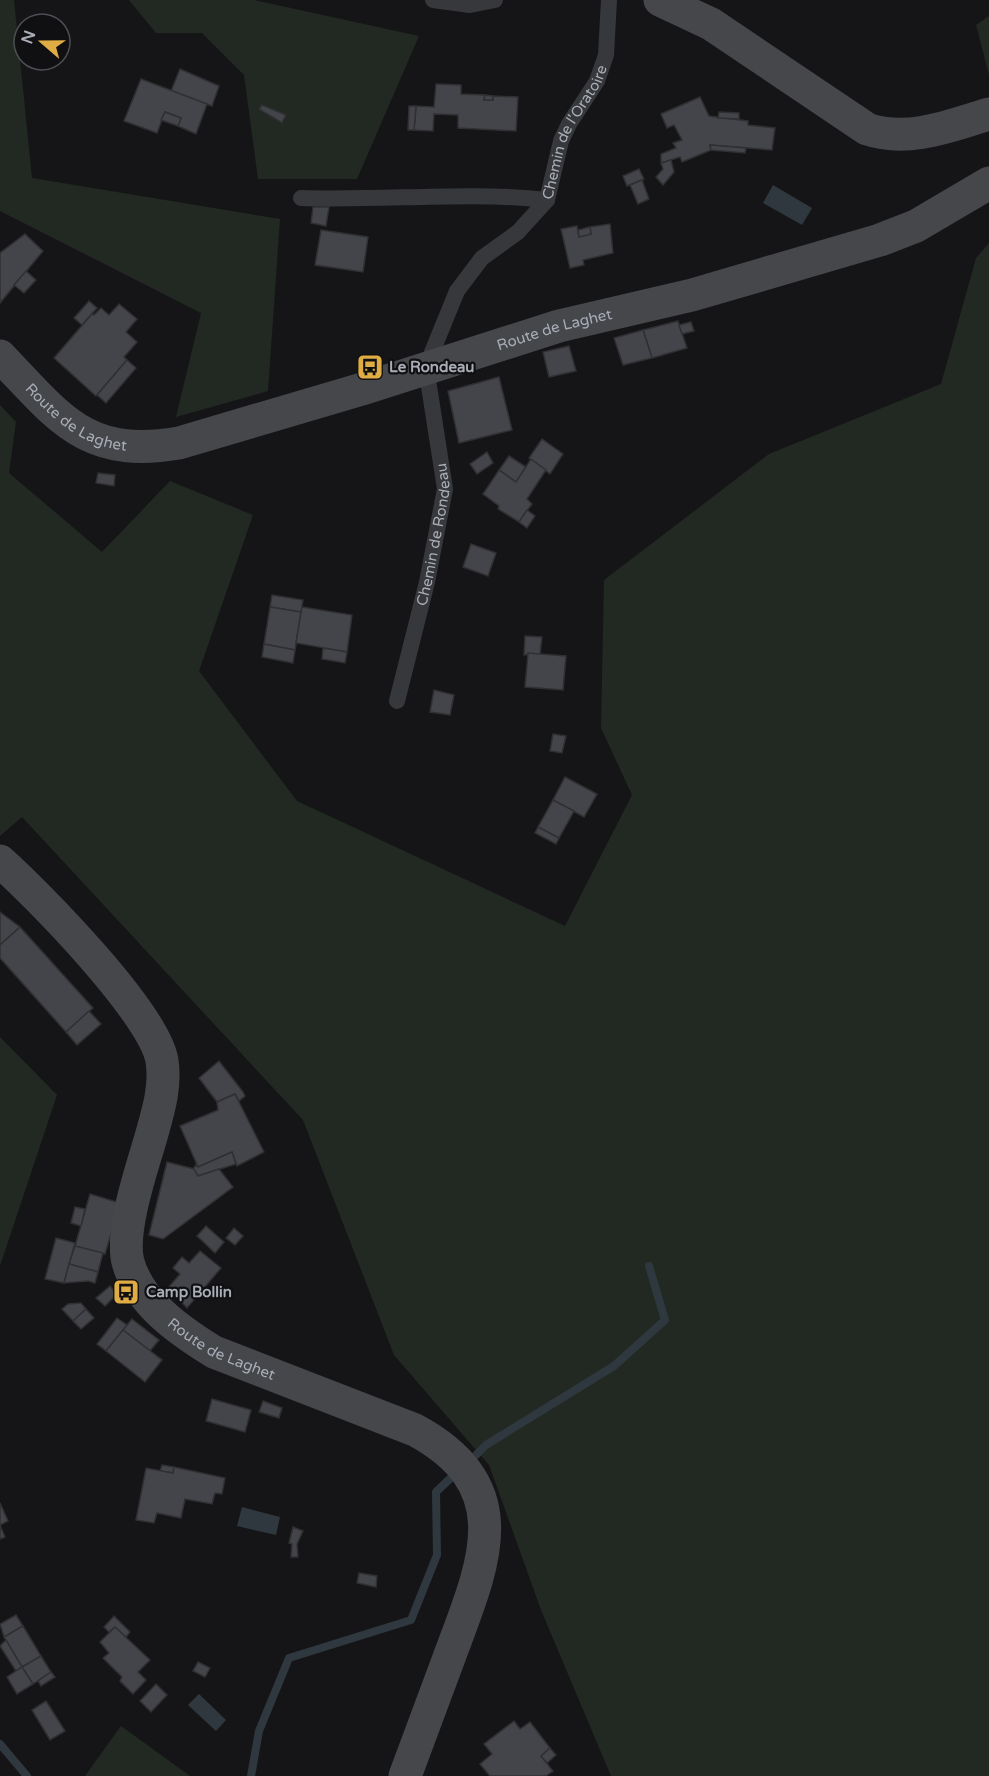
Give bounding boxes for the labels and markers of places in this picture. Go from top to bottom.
bus stop icon: Le Rondeau [355,352,385,382]
place label: Le Rondeau [389,358,474,376]
bus stop icon: Camp Bollin [111,1277,141,1307]
place label: Camp Bollin [146,1283,232,1302]

